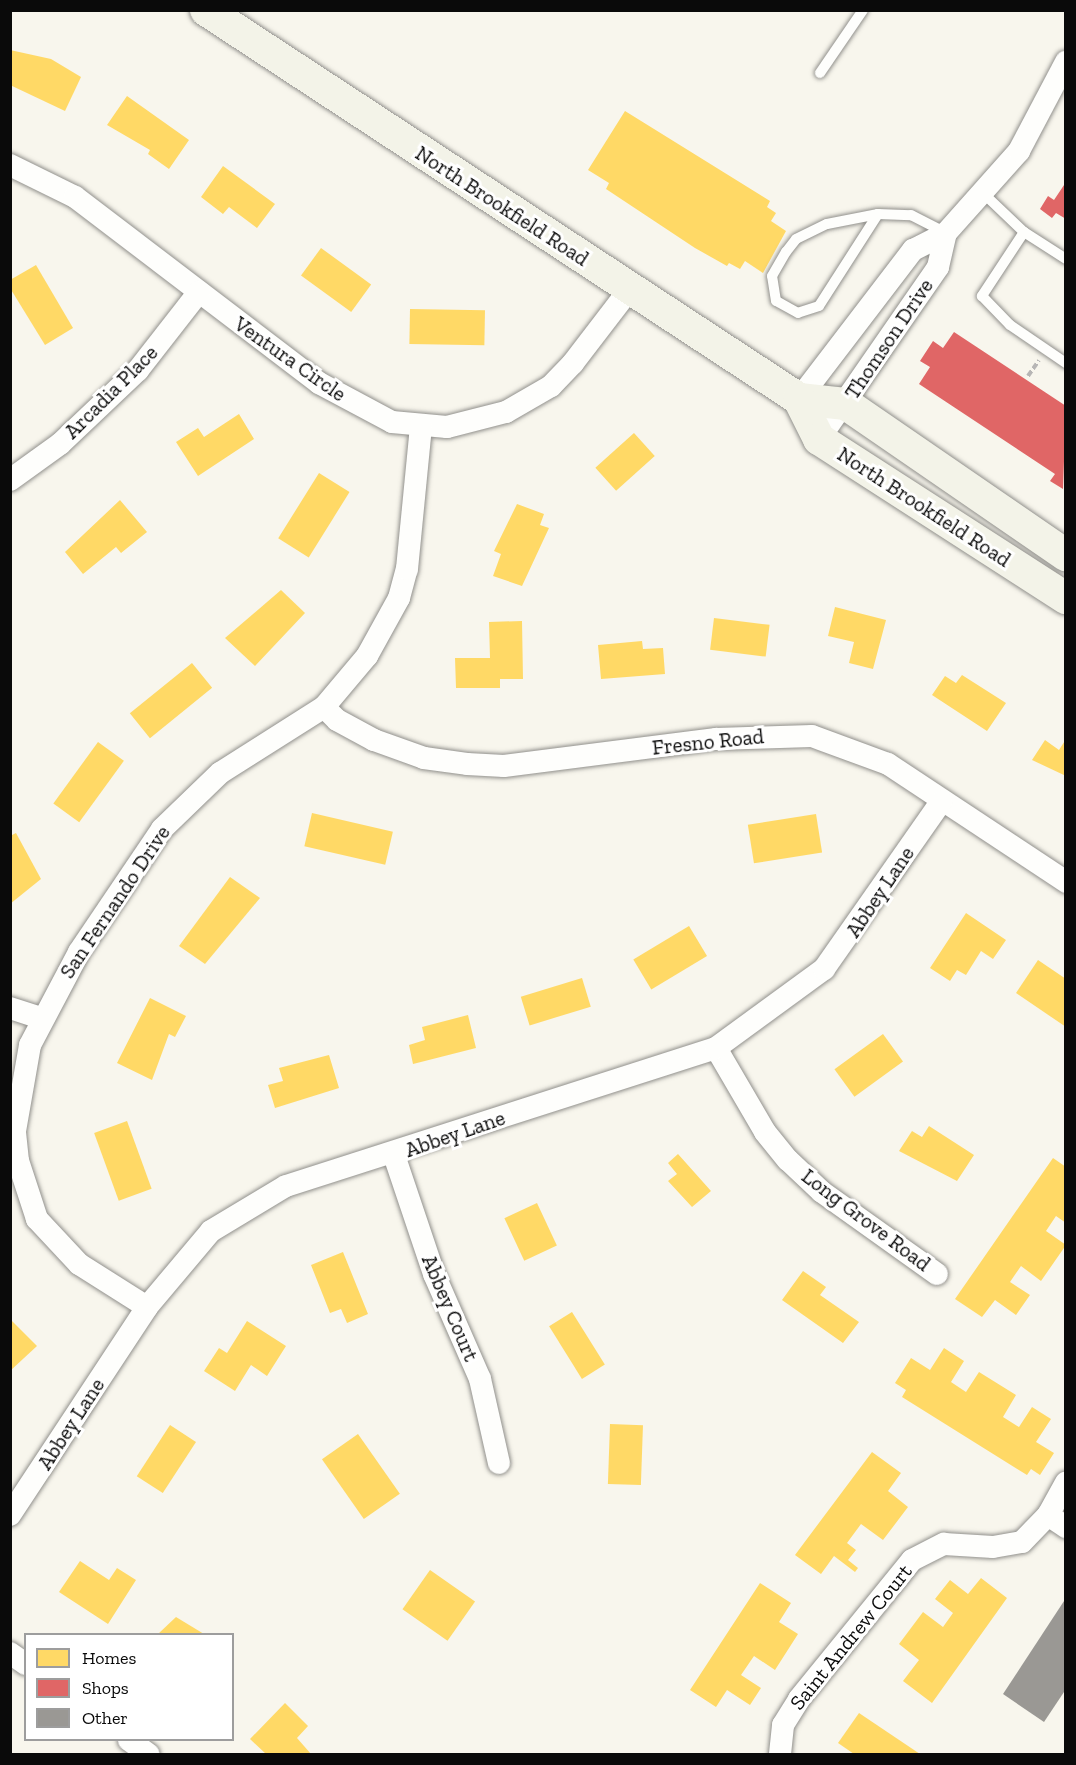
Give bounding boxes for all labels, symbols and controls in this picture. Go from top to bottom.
street label: North Brookfield Road [411,140,593,272]
street label: Thomson Drive [839,274,939,404]
street label: Ventura Circle [229,311,351,407]
street label: Arcadia Place [59,340,163,444]
street label: North Brookfield Road [833,441,1015,573]
street label: Fresno Road [651,724,765,760]
street label: San Fernando Drive [55,821,175,983]
street label: Abbey Lane [840,842,920,942]
street label: Abbey Lane [401,1105,509,1163]
street label: Long Grove Road [797,1163,935,1277]
street label: Abbey Court [416,1251,484,1365]
street label: Abbey Lane [32,1373,110,1475]
street label: Saint Andrew Court [784,1559,918,1715]
legend [24,1633,234,1741]
text: Homes [82,1647,136,1669]
text: Shops [82,1677,129,1699]
text: Other [82,1707,128,1729]

